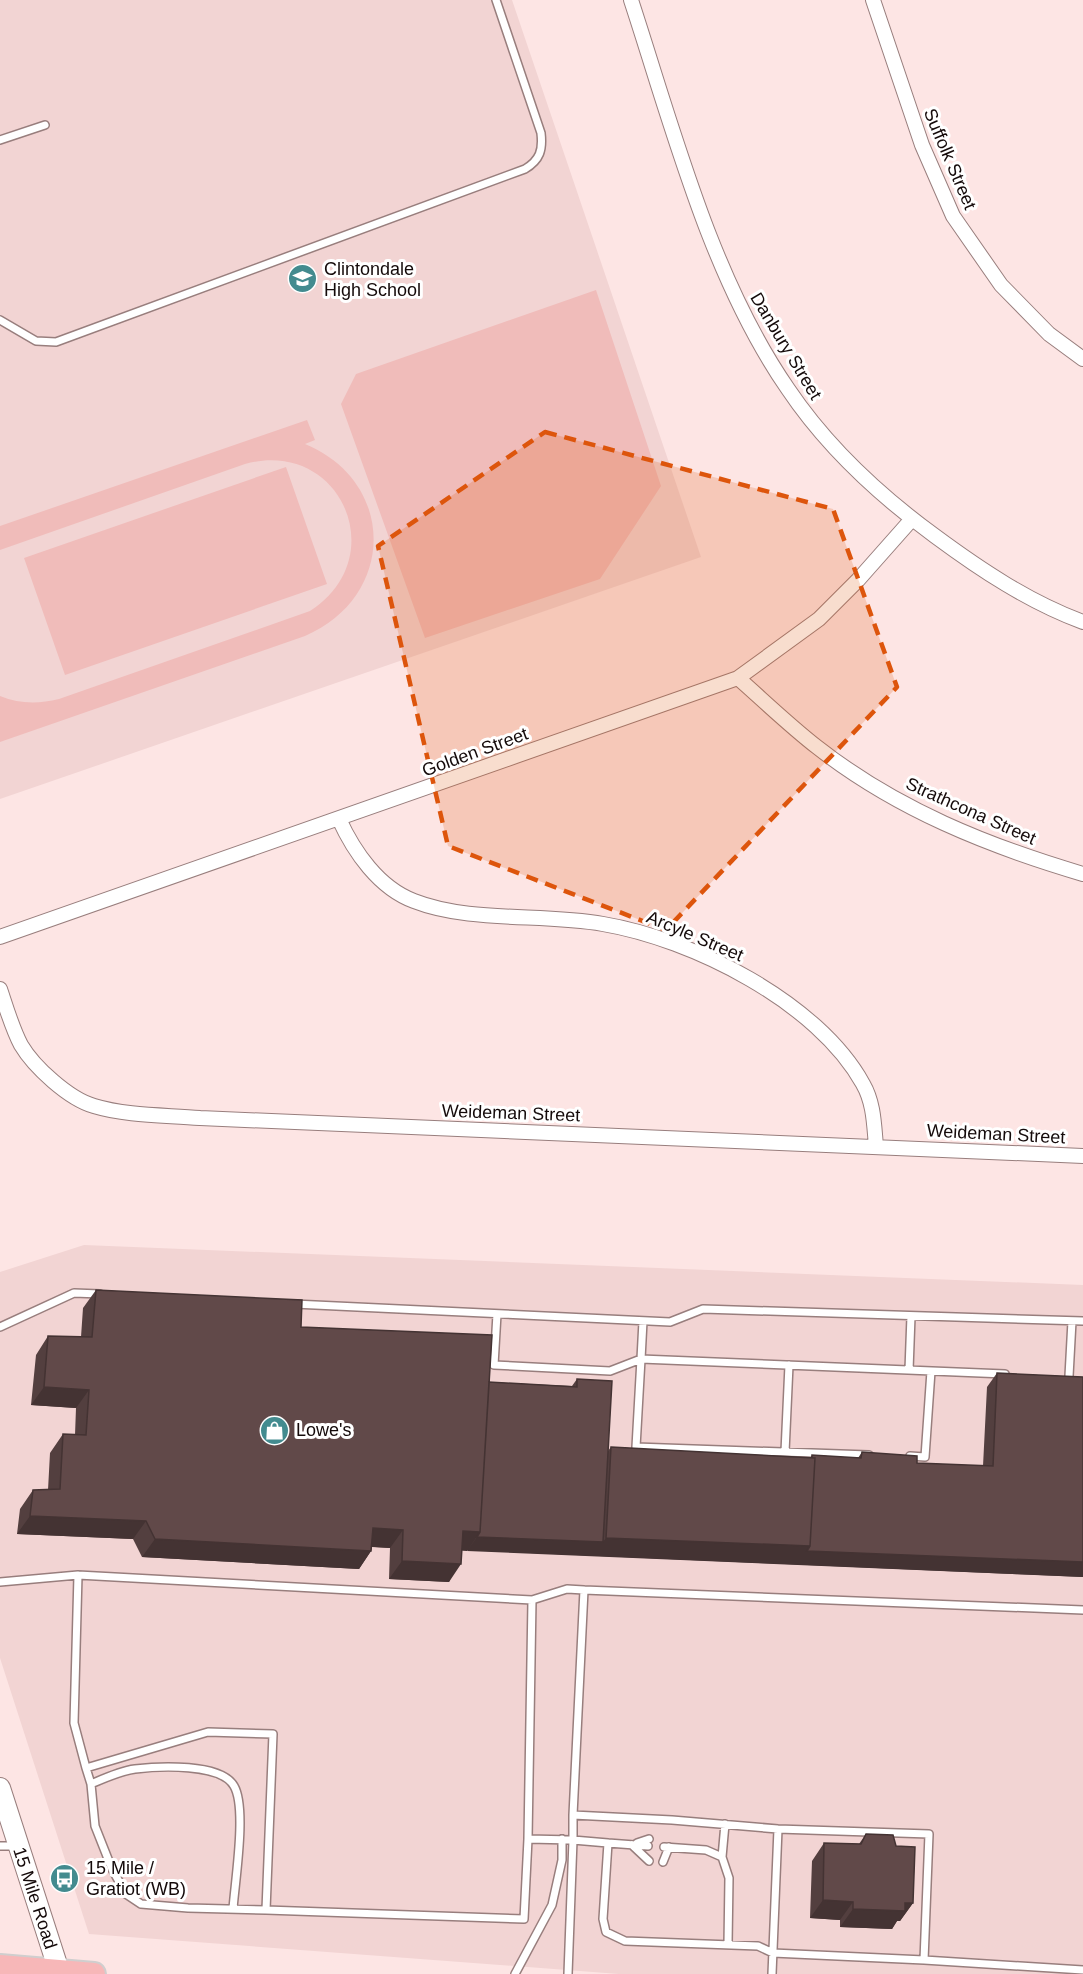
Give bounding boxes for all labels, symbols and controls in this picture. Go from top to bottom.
street label: Suffolk Street [920,106,980,212]
place label: Clintondale High School [324,259,421,300]
school or university icon: Clintondale High School [287,263,319,295]
street label: Danbury Street [746,289,826,403]
street label: Golden Street [419,724,531,780]
street label: Strathcona Street [903,773,1039,849]
street label: Arcyle Street [644,907,746,965]
street label: Weideman Street [441,1101,581,1125]
street label: Weideman Street [926,1120,1066,1148]
shop icon: Lowe's [259,1414,291,1446]
place label: Lowe's [296,1420,351,1440]
street label: 15 Mile Road [9,1844,61,1952]
place label: 15 Mile / Gratiot (WB) [86,1858,186,1899]
bus stop icon: 15 Mile / Gratiot (WB) [49,1862,81,1894]

